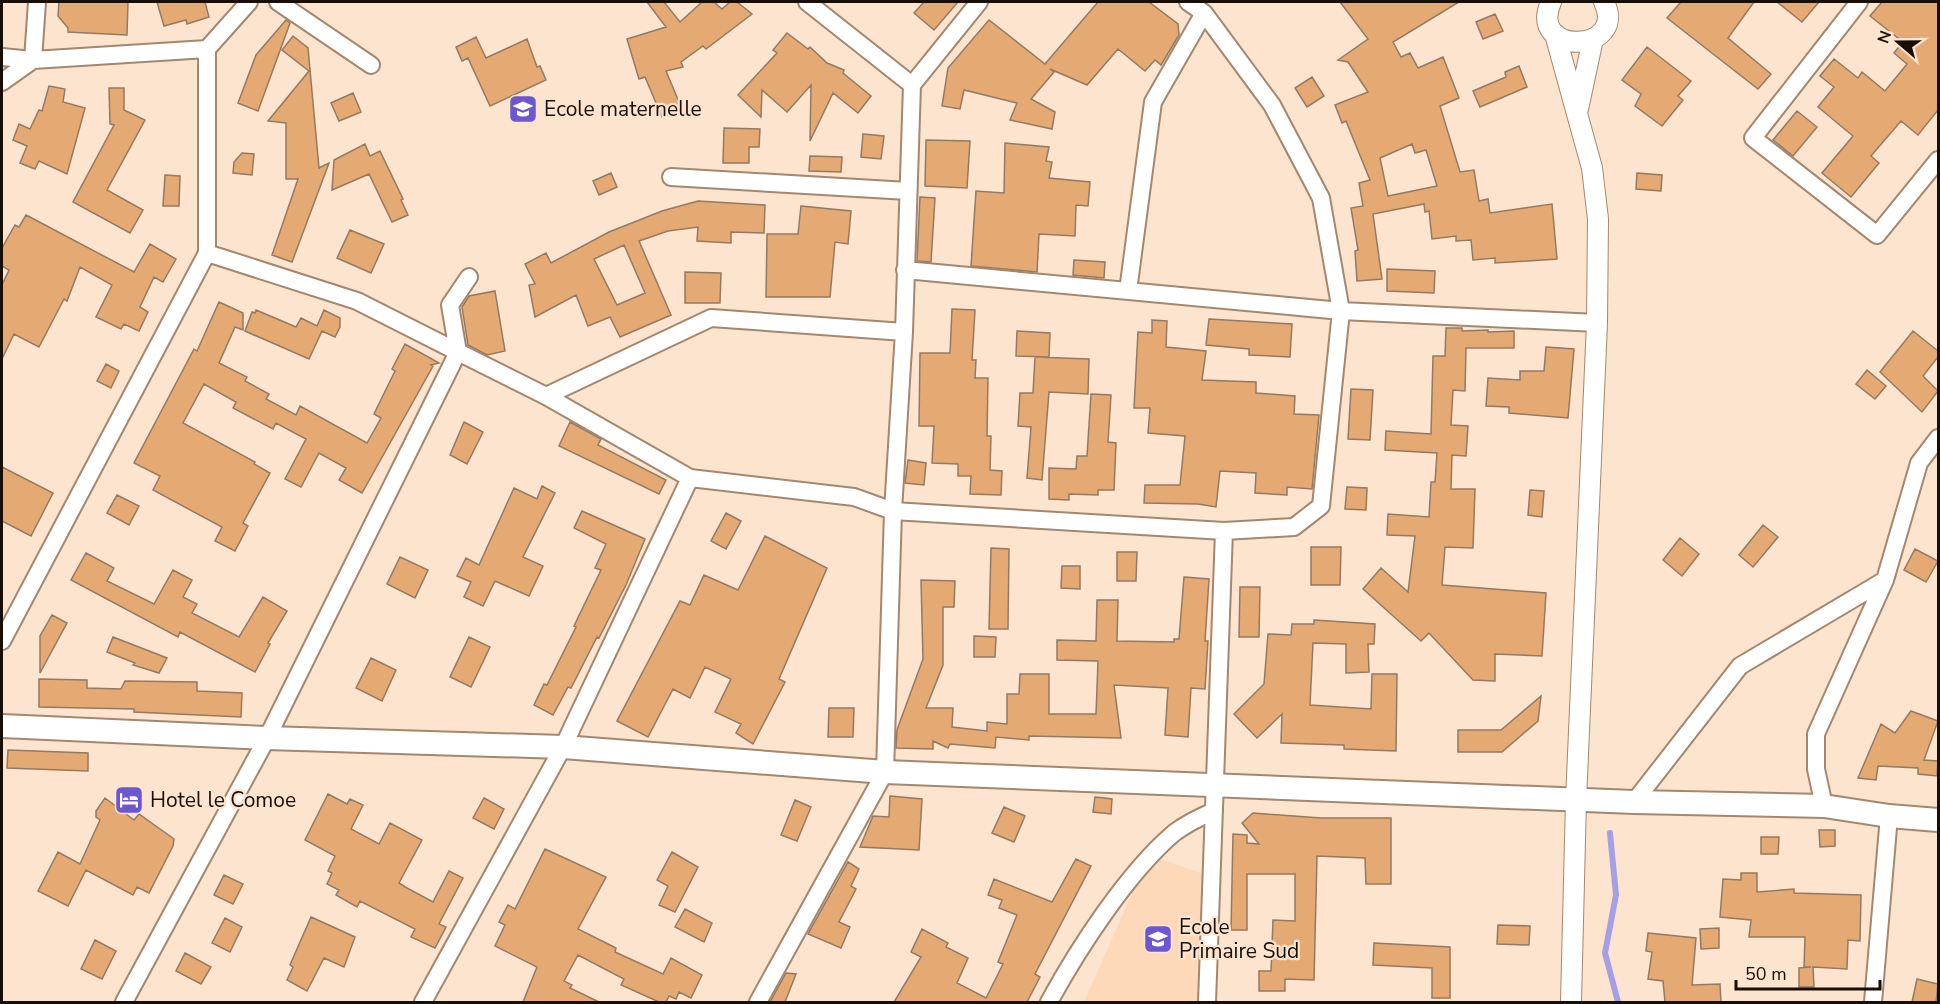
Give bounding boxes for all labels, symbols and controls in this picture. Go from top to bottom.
north arrow [1868,12,1928,72]
text: N [1872,28,1897,47]
school or university icon: Ecole maternelle [507,93,539,125]
place label: Ecole maternelle [544,95,702,123]
hotel icon: Hotel le Comoe [113,784,145,816]
place label: Hotel le Comoe [150,786,296,814]
place label: Ecole Primaire Sud [1179,913,1299,965]
school or university icon: Ecole Primaire Sud [1142,923,1174,955]
scale bar [1736,953,1880,991]
text: 50 m [1745,962,1787,986]

